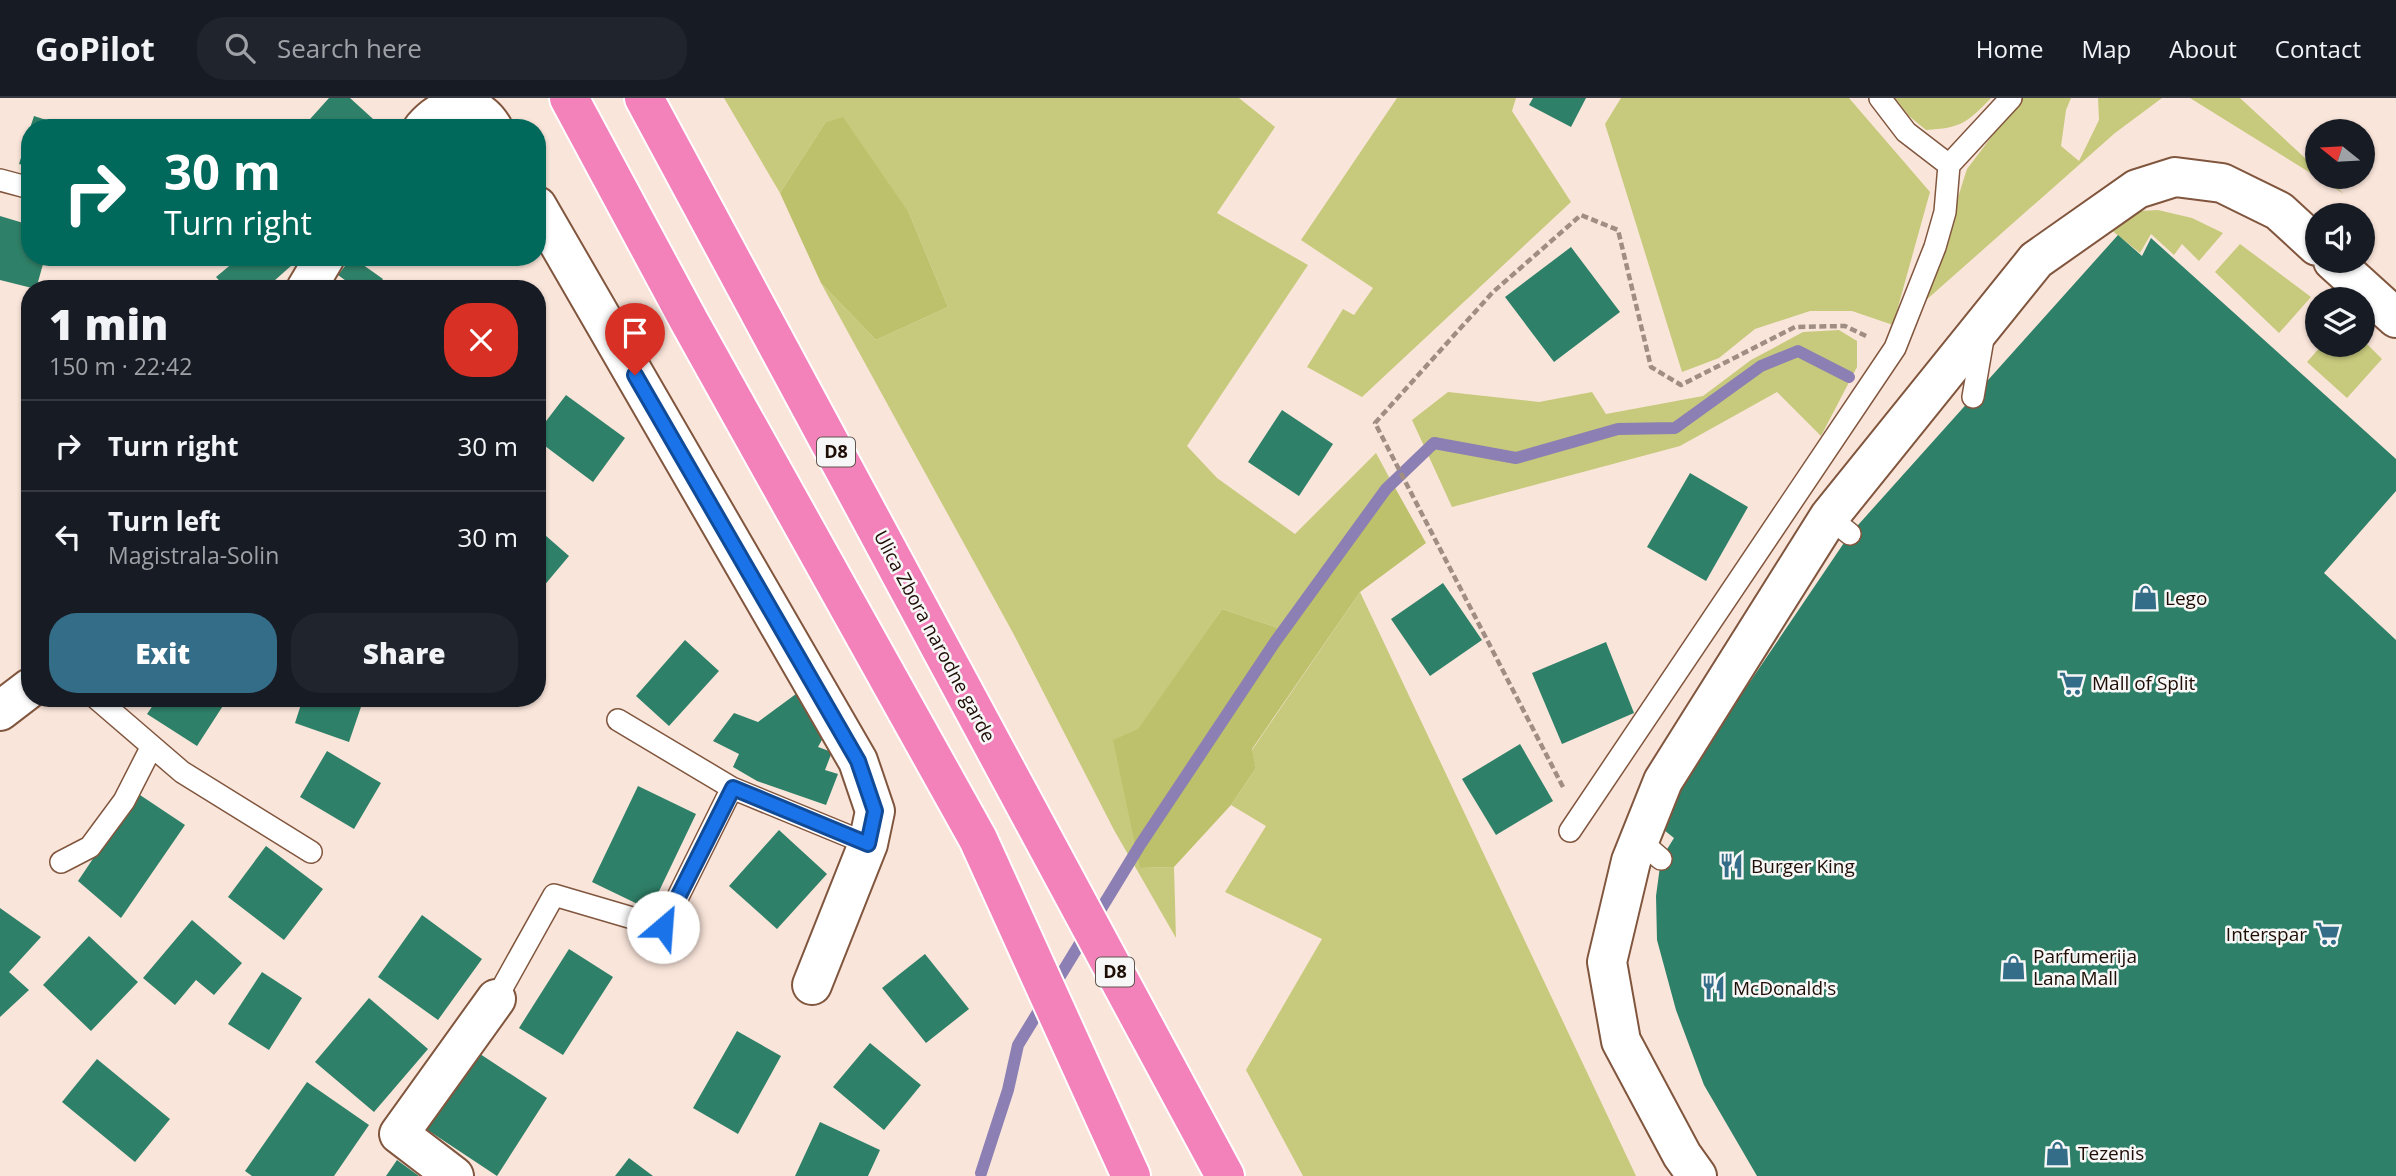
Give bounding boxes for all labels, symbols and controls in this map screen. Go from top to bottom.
search box [197,17,687,80]
text: GoPilot [35,26,155,71]
icon: search [221,29,259,67]
text: Search here [277,30,422,66]
text: Home [1976,32,2044,65]
text: Map [2082,32,2131,65]
text: About [2169,32,2237,65]
text: Contact [2275,32,2361,65]
north arrow [2305,119,2375,189]
map controls [2305,119,2375,357]
text: 30 m [164,138,281,204]
icon: right [49,147,140,238]
text: Turn right [164,201,312,244]
button: sound [2305,203,2375,273]
button: layers [2305,287,2375,357]
text: 1 min [49,295,168,352]
button: close [444,303,518,377]
pin [605,303,665,375]
icon: arrive [616,314,654,352]
text: 150 m · 22:42 [49,350,192,382]
icon: right [49,427,87,465]
text: Turn right [108,428,239,464]
text: 30 m [457,428,518,464]
road number: D8 [817,438,855,466]
text: Turn left [108,503,220,539]
icon: left [49,518,87,556]
text: 30 m [457,519,518,555]
street label: Ulica Zbora narodne garde [868,526,1002,746]
text: Magistrala-Solin [108,539,279,571]
shop icon: Lego [2131,584,2159,612]
place label: Lego [2165,585,2207,611]
button: Exit [49,613,277,693]
button: Share [291,613,518,693]
supermarket icon: Mall of Split [2058,669,2086,697]
place label: Mall of Split [2092,670,2196,696]
restaurant icon: Burger King [1717,852,1745,880]
place label: Burger King [1751,853,1855,879]
position arrow [626,890,700,964]
supermarket icon: Interspar [2313,920,2341,948]
place label: Interspar [2226,921,2307,947]
place label: Parfumerija Lana Mall [2033,943,2137,991]
shop icon: Parfumerija Lana Mall [1999,953,2027,981]
road number: D8 [1096,958,1134,986]
restaurant icon: McDonald's [1699,974,1727,1002]
place label: McDonald's [1733,975,1836,1001]
shop icon: Tezenis [2044,1139,2072,1167]
place label: Tezenis [2078,1140,2144,1166]

